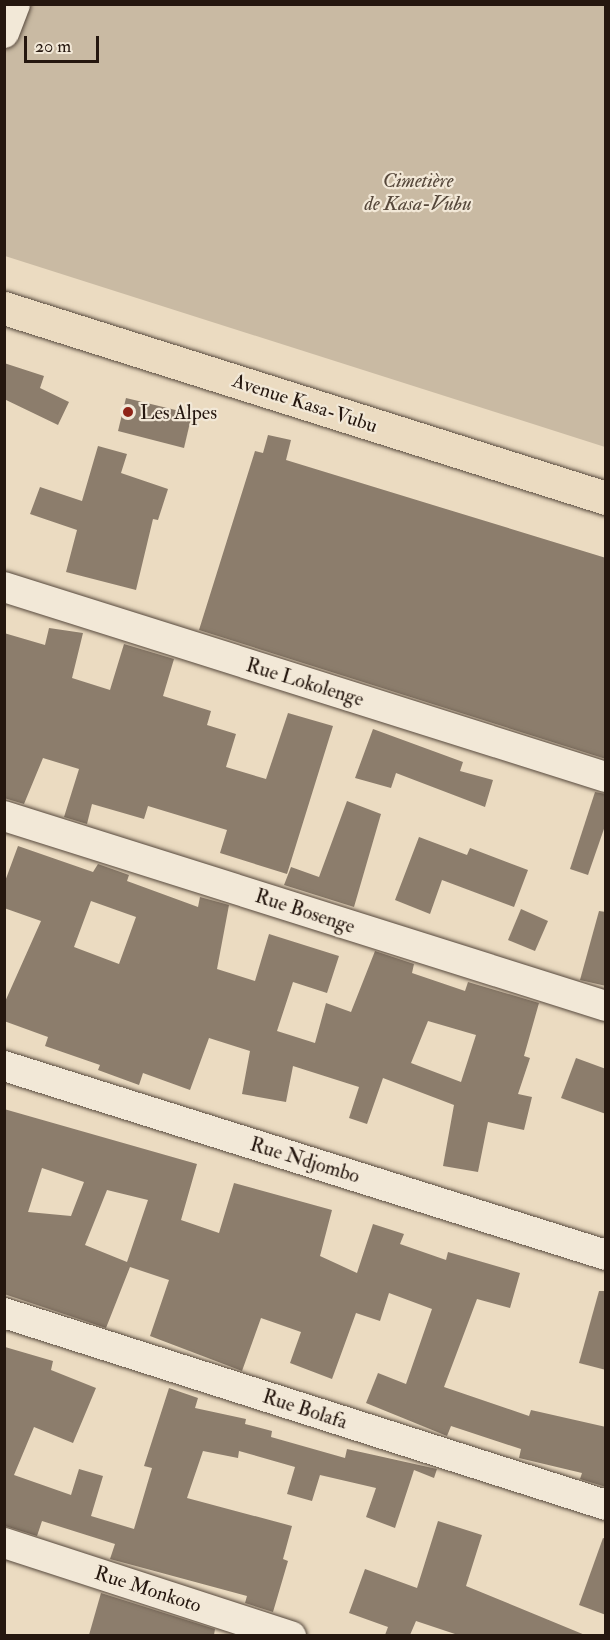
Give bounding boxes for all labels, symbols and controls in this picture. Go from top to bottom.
scale bar [27,24,102,62]
text: 20 m [35,35,71,58]
park label: Cimetière de Kasa-Vubu [365,168,471,215]
street label: Avenue Kasa-Vubu [229,368,381,438]
place label: Les Alpes [140,400,217,424]
marker: Les Alpes [121,405,135,419]
street label: Rue Lokolenge [243,653,367,711]
street label: Rue Bosenge [252,884,358,938]
street label: Rue Ndjombo [247,1132,363,1188]
street label: Rue Bolafa [260,1384,350,1434]
street label: Rue Monkoto [92,1560,204,1618]

